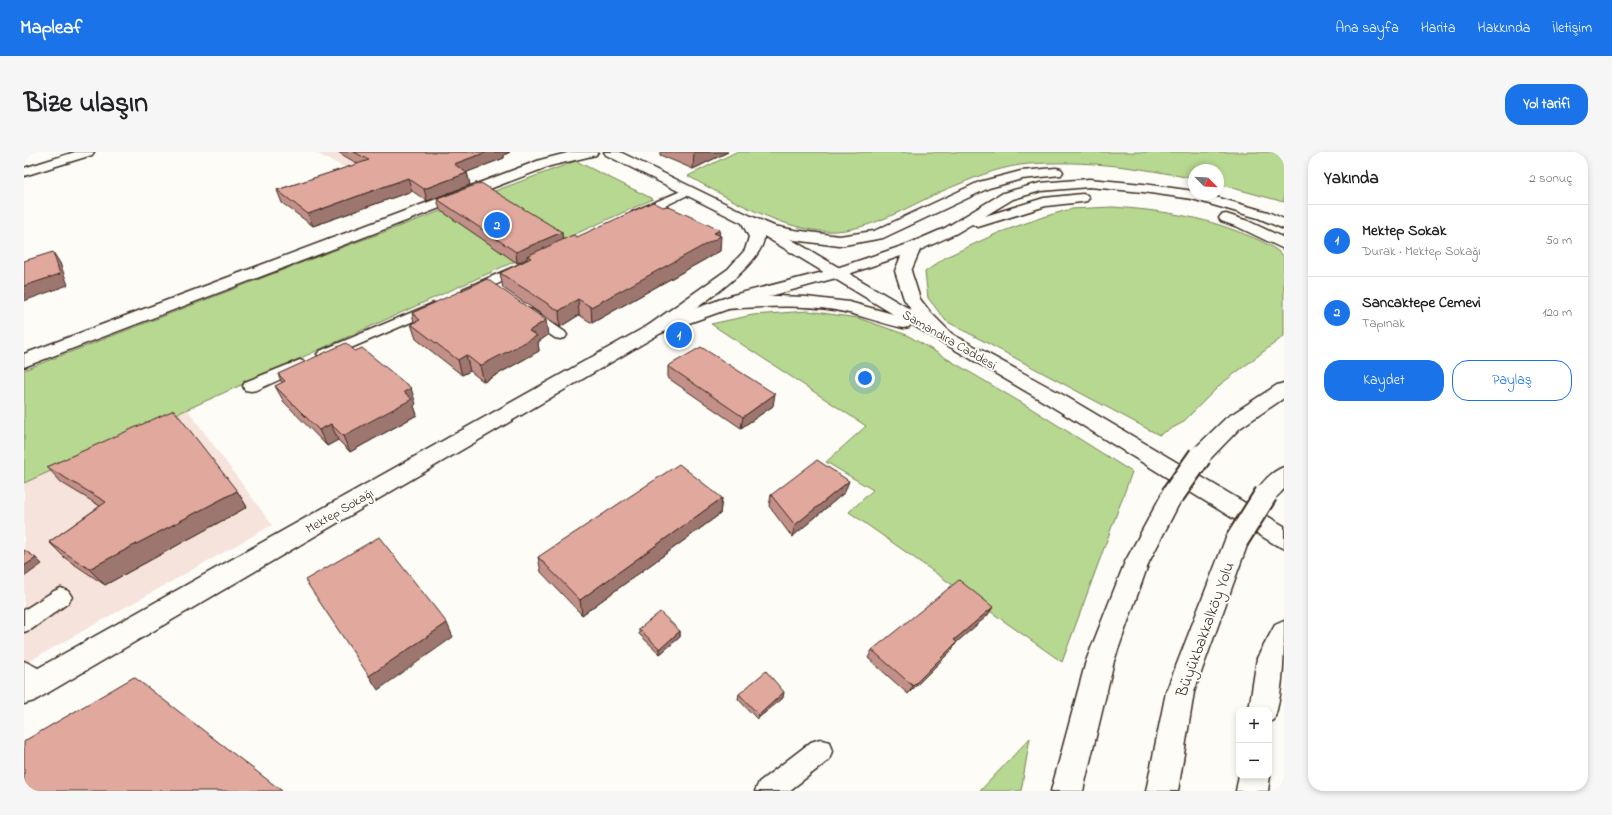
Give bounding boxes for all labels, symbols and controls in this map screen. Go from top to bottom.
text: Mapleaf [20,15,82,42]
text: Ana sayfa [1336,18,1399,39]
text: Harita [1421,18,1456,39]
text: Hakkında [1478,18,1530,39]
text: İletişim [1552,18,1592,39]
text: Bize ulaşın [24,84,148,125]
button: Yol tarifi [1505,84,1588,125]
north arrow [1188,164,1224,200]
text: Yakında [1324,166,1379,191]
text: 2 sonuç [1529,169,1572,188]
pin: 2 [484,210,510,240]
text: Mektep Sokak [1362,220,1446,242]
text: 1 [1335,231,1339,250]
text: 50 m [1546,231,1572,250]
text: Durak · Mektep Sokağı [1362,242,1481,261]
text: Sancaktepe Cemevi [1362,292,1481,314]
text: 2 [1334,303,1340,322]
text: 120 m [1542,303,1572,322]
street label: Samandıra Caddesi [898,305,1000,375]
text: Tapınak [1362,314,1405,333]
pin: 1 [666,320,692,350]
button: Kaydet [1324,360,1444,401]
button: Paylaş [1452,360,1572,401]
your location [855,368,875,388]
street label: Mektep Sokağı [302,484,378,539]
street label: Büyükbakkalköy Yolu [1170,559,1241,701]
map controls [1236,707,1272,779]
button: + [1236,707,1272,743]
button: − [1236,743,1272,779]

